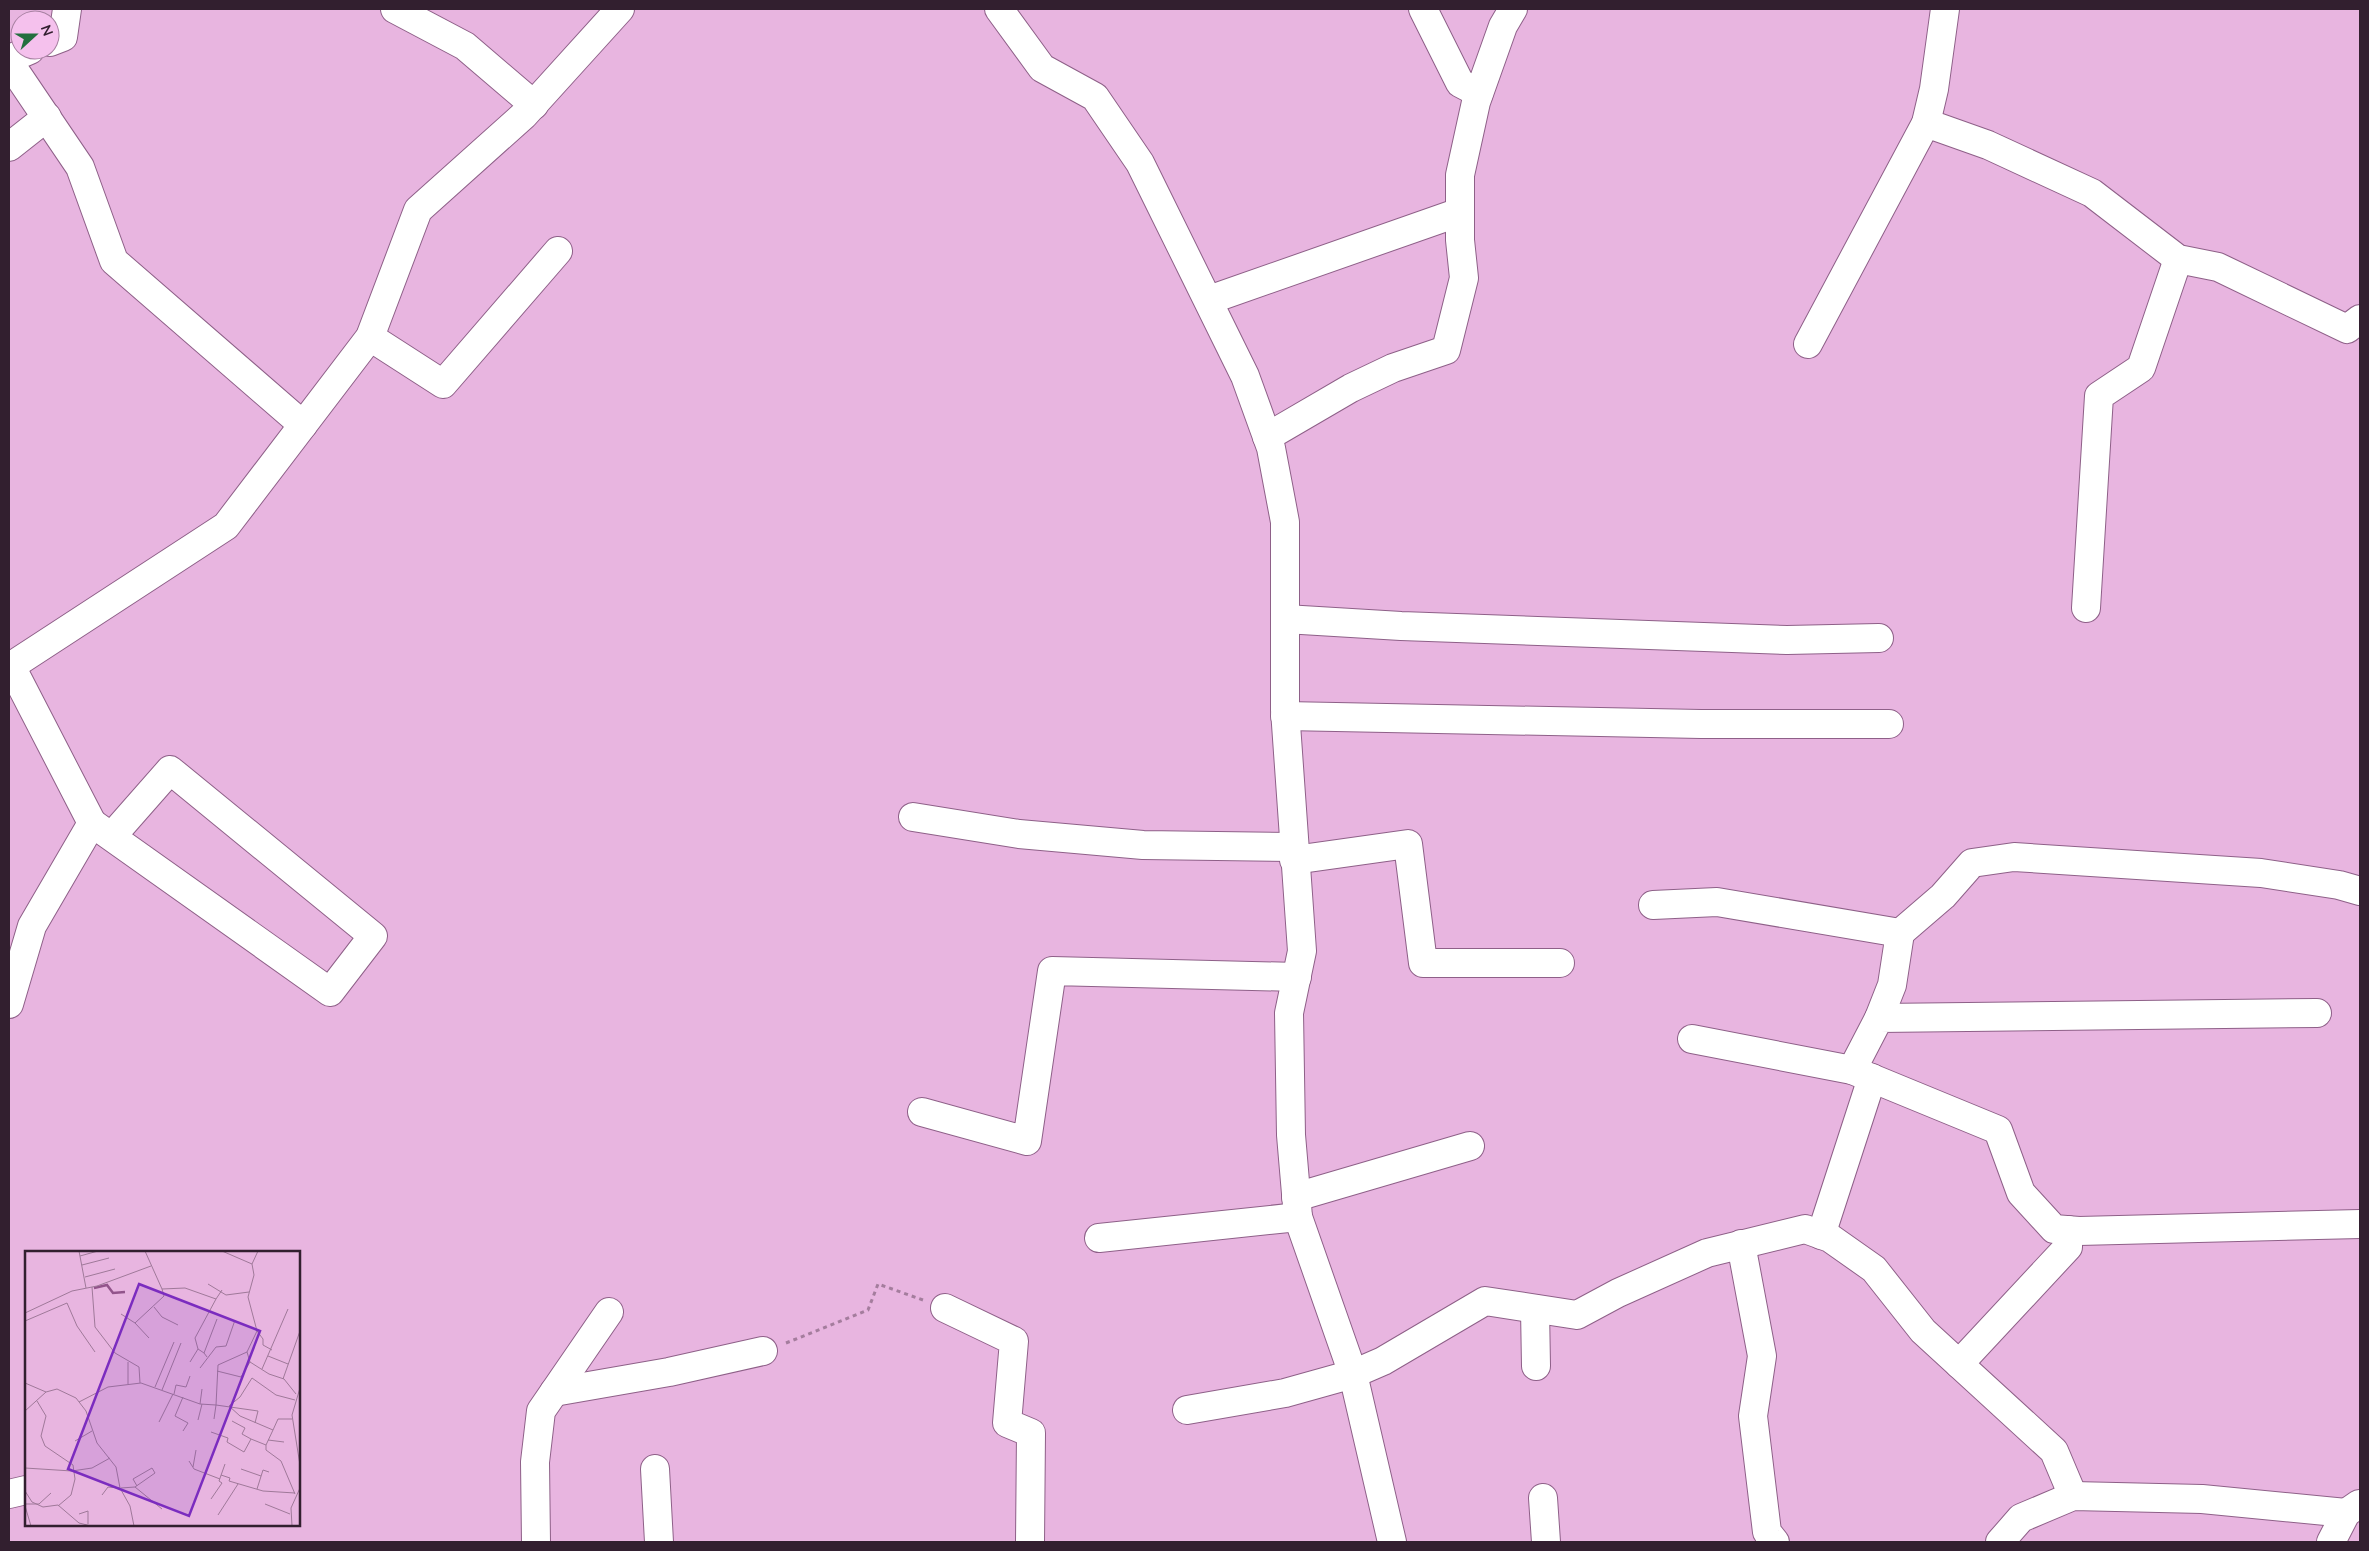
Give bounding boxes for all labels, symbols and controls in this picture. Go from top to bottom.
north arrow [10,10,60,60]
text: N [37,22,57,39]
inset map [25,1251,300,1526]

